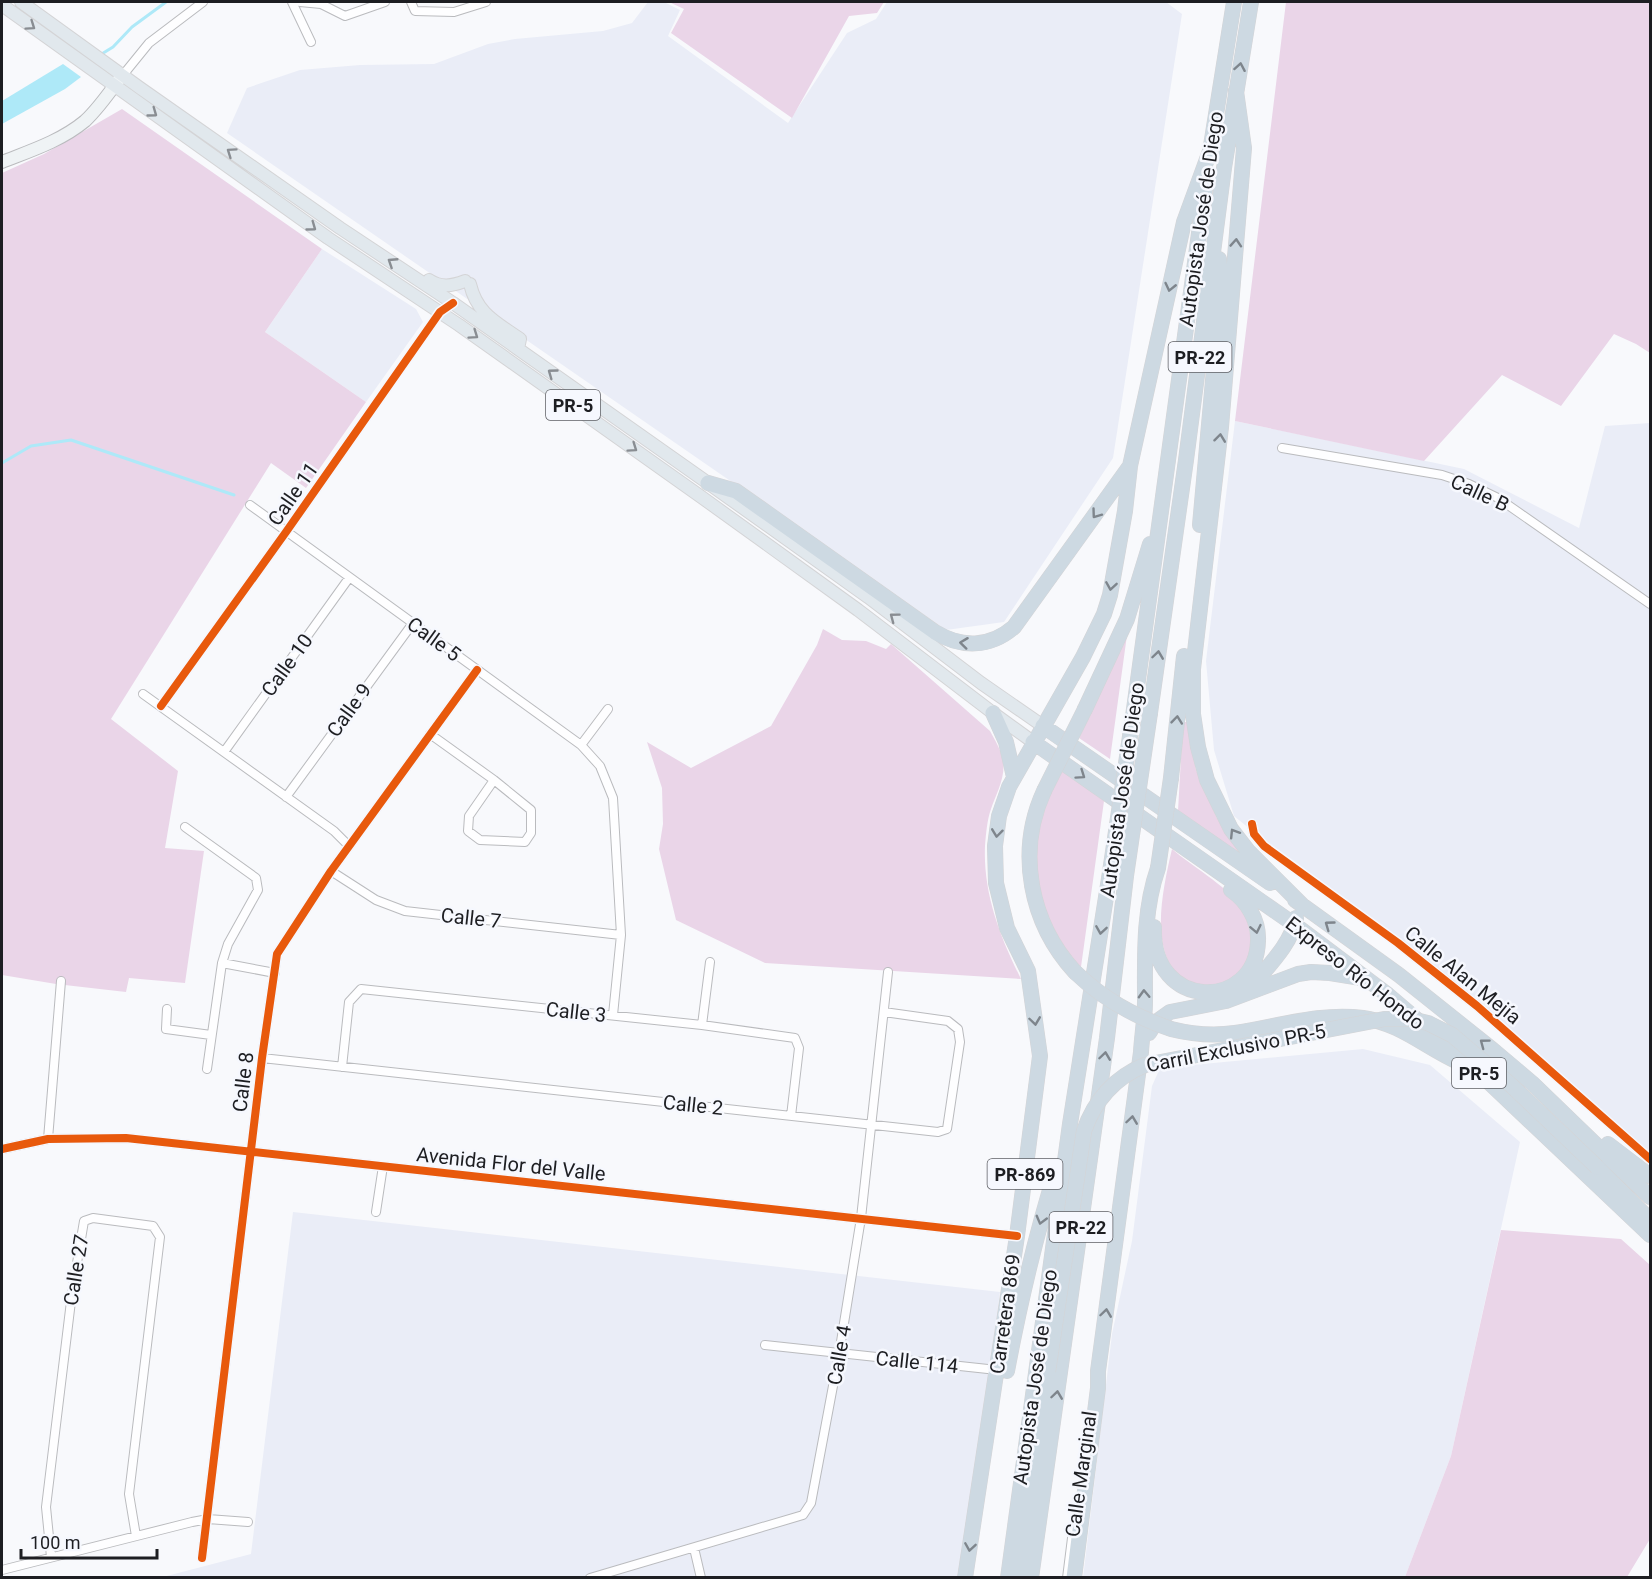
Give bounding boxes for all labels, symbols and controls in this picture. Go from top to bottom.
one-way arrow [25,19,36,30]
one-way arrow [1234,62,1246,72]
one-way arrow [147,106,158,117]
street label: Autopista José de Diego [1174,110,1228,328]
one-way arrow [226,148,237,159]
one-way arrow [305,220,316,231]
one-way arrow [1229,239,1242,248]
one-way arrow [387,258,398,269]
one-way arrow [1164,282,1177,292]
one-way arrow [467,328,478,339]
road number: PR-22 [1168,342,1232,372]
one-way arrow [547,369,558,380]
road number: PR-5 [546,390,600,420]
one-way arrow [1213,433,1226,442]
one-way arrow [626,441,637,452]
street label: Calle 11 [263,458,323,530]
street label: Calle B [1447,469,1513,517]
one-way arrow [1093,508,1104,519]
one-way arrow [1105,581,1118,591]
street label: Calle 5 [402,612,466,666]
one-way arrow [890,613,901,624]
street label: Calle 10 [256,629,318,701]
one-way arrow [959,637,968,649]
one-way arrow [1152,651,1164,660]
street label: Calle 9 [322,678,376,742]
street label: Autopista José de Diego [1095,681,1149,899]
one-way arrow [1170,716,1183,725]
one-way arrow [1075,768,1086,779]
one-way arrow [991,828,1004,837]
one-way arrow [1231,828,1242,839]
street label: Calle 7 [440,903,502,933]
street label: Expreso Río Hondo [1281,911,1429,1035]
one-way arrow [1325,921,1336,932]
street label: Calle Alan Mejía [1400,921,1526,1029]
one-way arrow [1249,924,1262,934]
one-way arrow [1096,925,1108,934]
one-way arrow [1138,989,1151,998]
street label: Calle 3 [545,997,607,1027]
one-way arrow [1029,1016,1041,1026]
street label: Carril Exclusivo PR-5 [1144,1019,1328,1077]
one-way arrow [1480,1039,1491,1050]
street label: Calle 8 [227,1051,259,1113]
one-way arrow [1098,1052,1110,1061]
road number: PR-5 [1452,1058,1506,1088]
street label: Calle 2 [662,1090,724,1120]
one-way arrow [1126,1115,1138,1124]
street label: Avenida Flor del Valle [415,1142,607,1186]
road number: PR-869 [988,1159,1062,1189]
road number: PR-22 [1050,1212,1112,1242]
one-way arrow [1036,1214,1048,1225]
street label: Calle 27 [59,1233,93,1307]
street label: Carretera 869 [985,1252,1025,1376]
street label: Autopista José de Diego [1008,1268,1062,1486]
one-way arrow [1099,1308,1111,1318]
street label: Calle 4 [822,1323,856,1387]
street label: Calle 114 [875,1346,959,1378]
one-way arrow [1050,1390,1062,1399]
street label: Calle Marginal [1060,1409,1102,1539]
scale bar [21,1522,158,1560]
text: 100 m [30,1532,81,1553]
one-way arrow [965,1542,977,1551]

